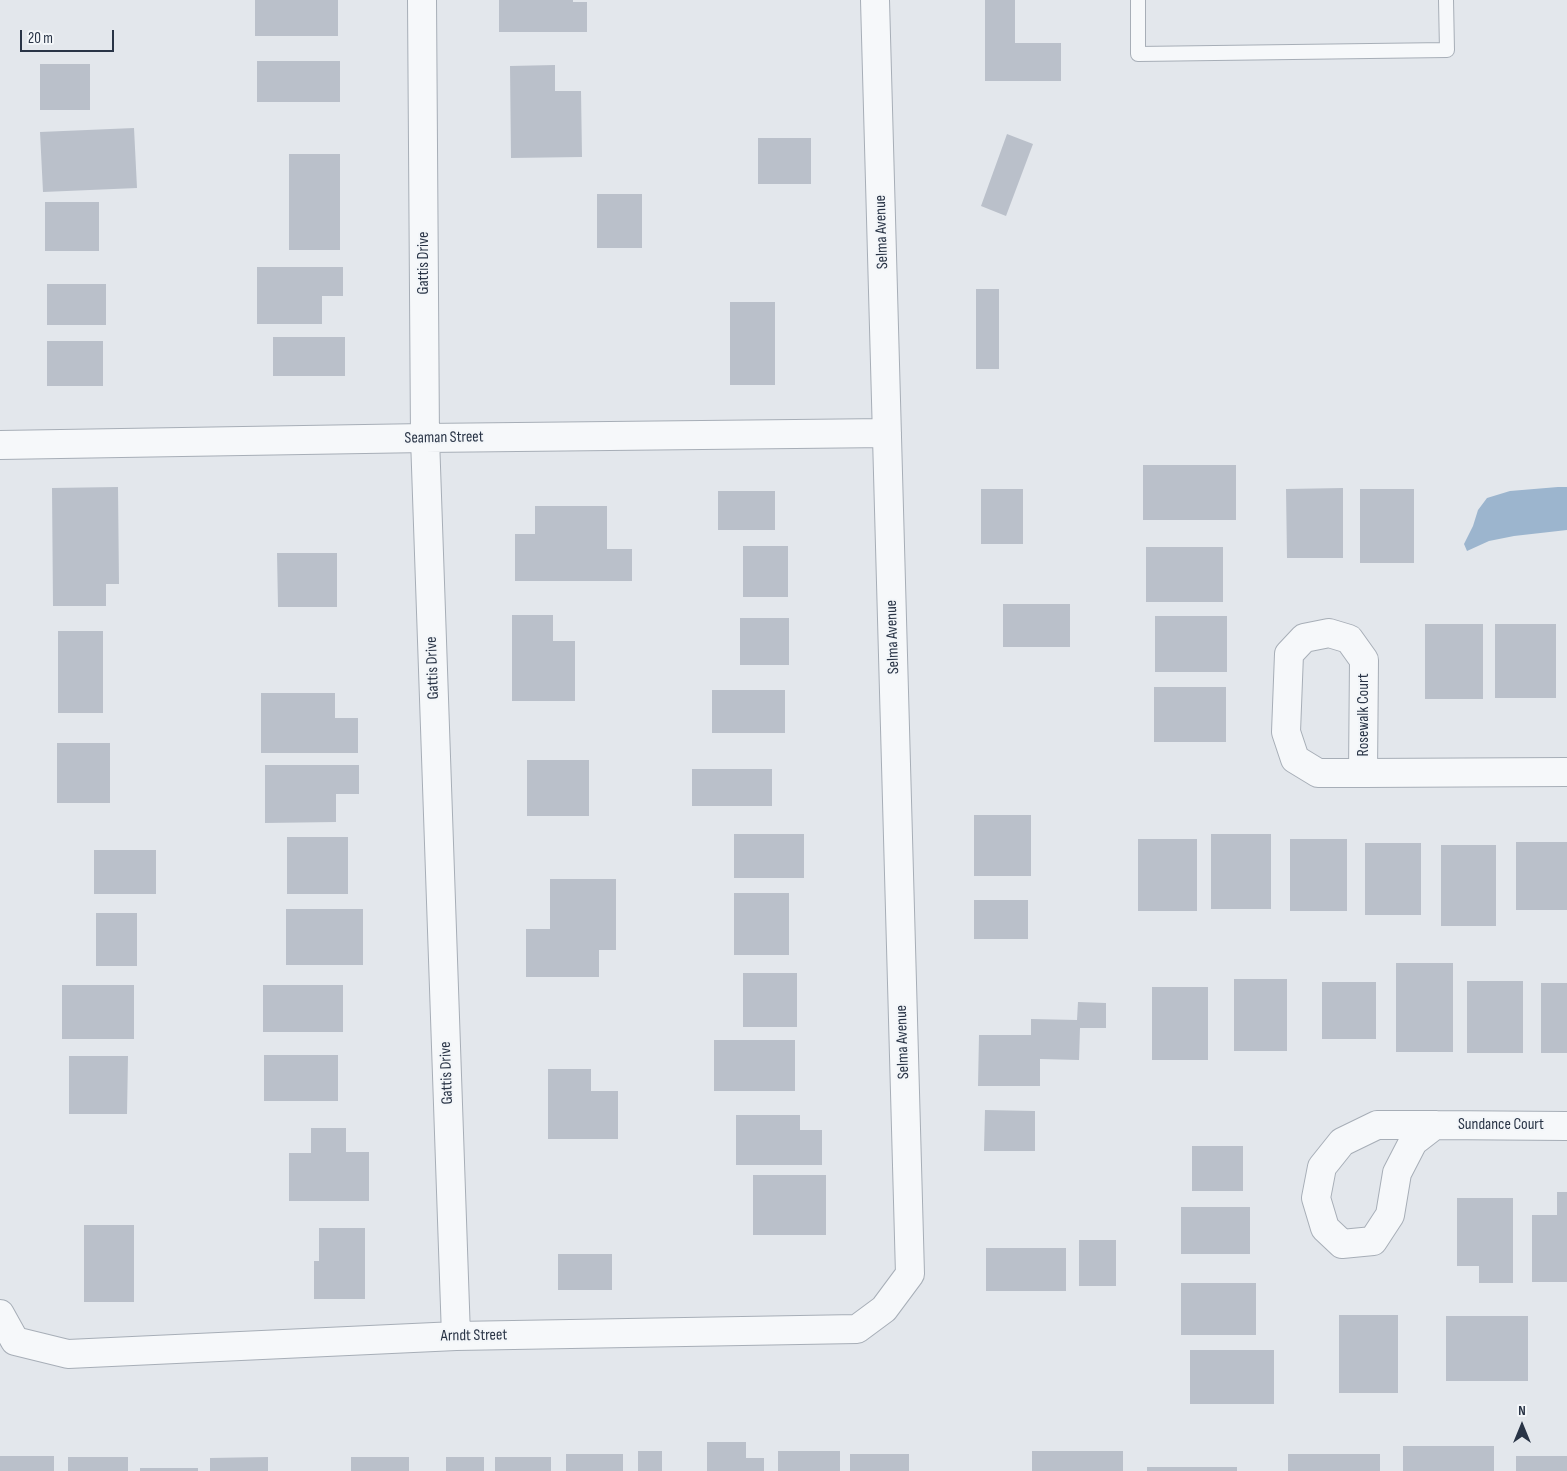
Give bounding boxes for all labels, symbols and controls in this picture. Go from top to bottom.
scale bar [22,20,116,52]
text: 20 m [28,29,53,48]
street label: Selma Avenue [871,195,893,269]
street label: Gattis Drive [414,231,434,295]
street label: Seaman Street [404,428,484,448]
street label: Selma Avenue [882,600,904,674]
street label: Gattis Drive [422,636,444,700]
street label: Rosewalk Court [1354,673,1374,757]
street label: Selma Avenue [892,1005,914,1079]
street label: Gattis Drive [436,1041,458,1105]
street label: Sundance Court [1458,1115,1544,1135]
street label: Arndt Street [441,1326,507,1346]
north arrow [1497,1401,1547,1451]
text: N [1518,1402,1526,1419]

